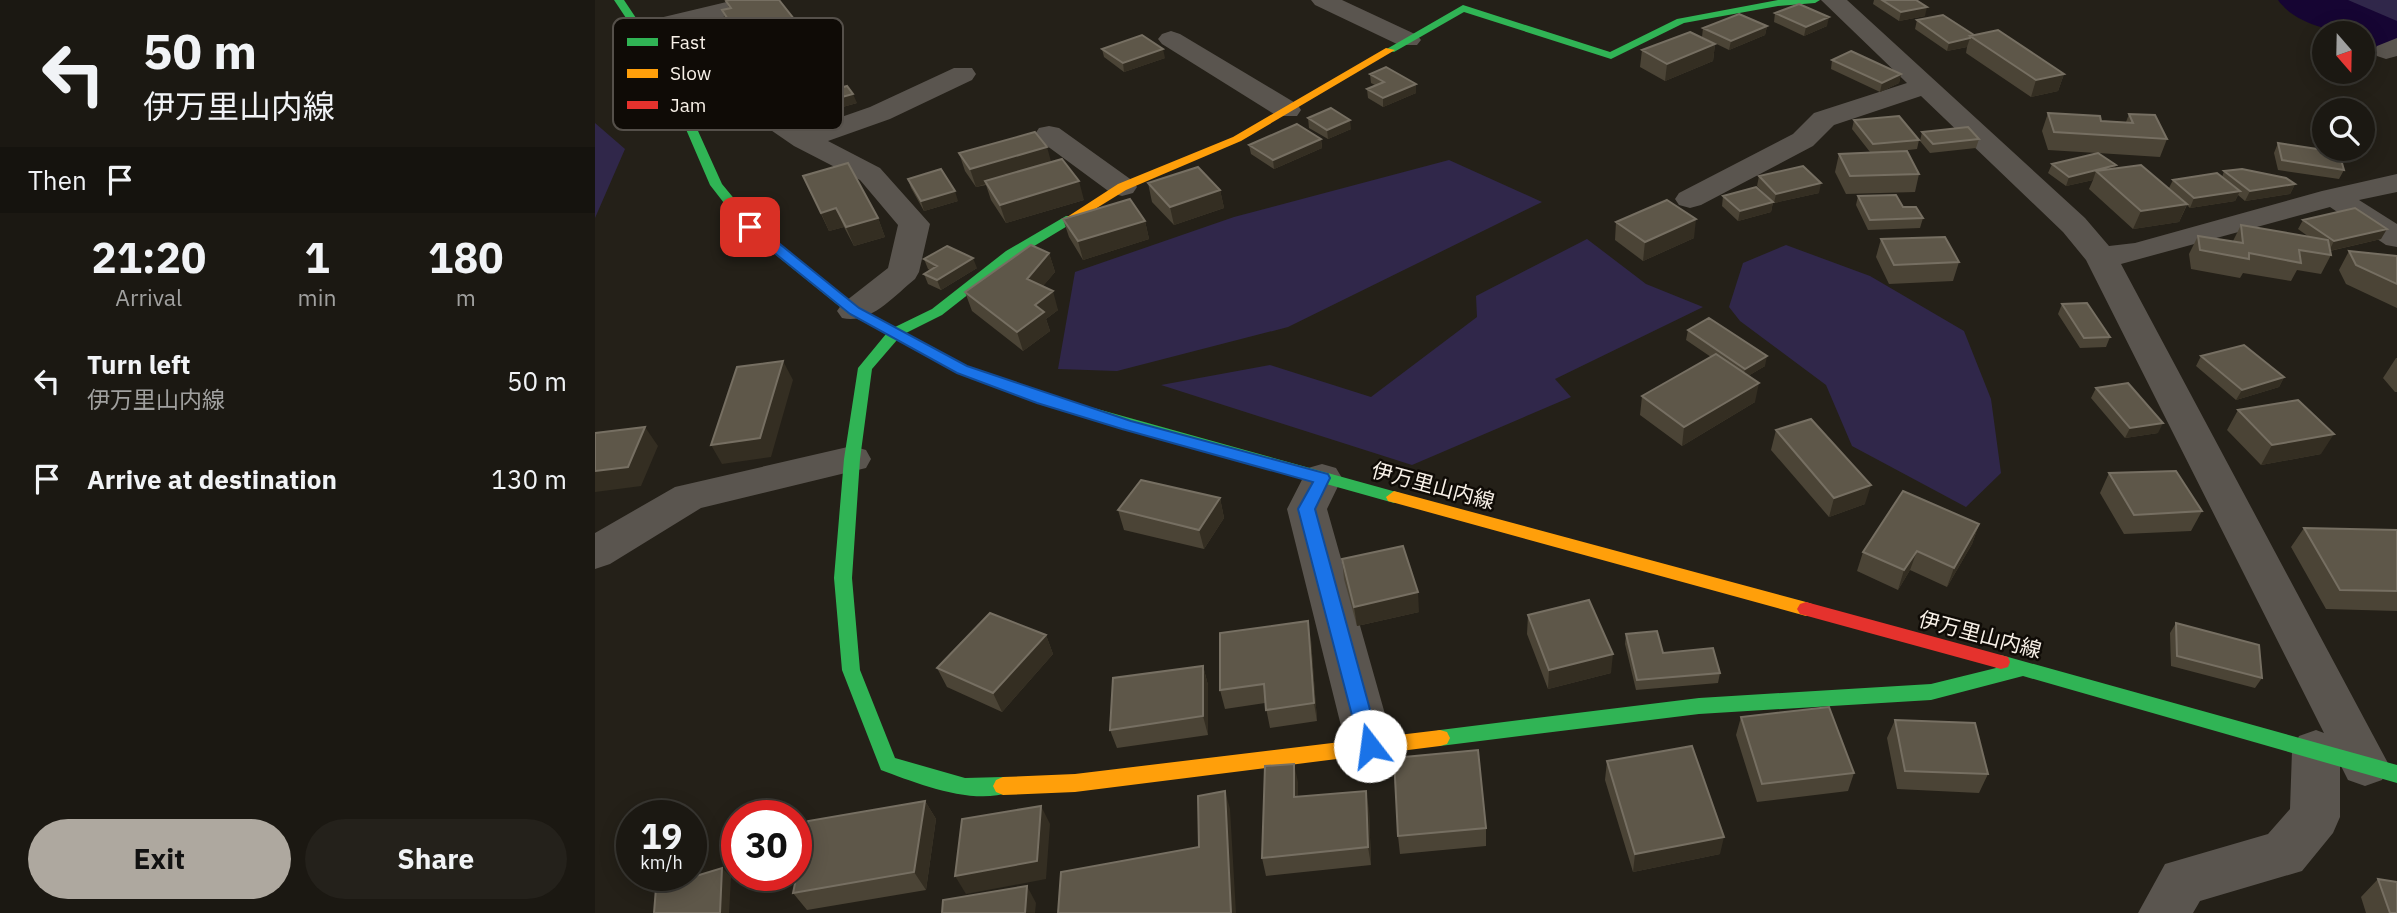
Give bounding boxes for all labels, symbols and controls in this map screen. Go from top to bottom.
legend [613,18,843,130]
text: 50 m [143,19,257,82]
north arrow [2312,21,2375,84]
map controls [2312,21,2375,161]
icon: left [28,28,119,119]
text: Fast [670,30,706,54]
text: Slow [670,61,711,85]
text: 伊万里山内線 [143,85,335,127]
text: Jam [670,93,706,117]
button: search [2312,98,2375,161]
icon: arrive [101,161,139,199]
text: Then [28,163,87,197]
pin [720,197,780,257]
icon: arrive [731,208,769,246]
text: 21:20 [91,230,206,285]
text: 1 [304,230,330,285]
text: 180 [428,230,504,285]
text: Arrival [115,282,182,312]
text: min [298,282,336,312]
text: m [456,282,476,312]
text: Turn left [87,347,190,381]
icon: left [28,362,66,400]
text: 50 m [507,364,567,398]
text: 伊万里山内線 [87,384,225,414]
street label: 伊万里山内線 [1369,455,1498,515]
icon: arrive [28,460,66,498]
text: Arrive at destination [87,462,337,496]
text: 130 m [491,462,567,496]
street label: 伊万里山内線 [1916,604,2045,664]
position arrow [1333,709,1407,783]
speed limit sign: 30 [721,800,812,891]
text: 19 [640,813,683,859]
button: Exit [28,819,291,899]
button: Share [305,819,567,899]
text: km/h [640,851,683,874]

